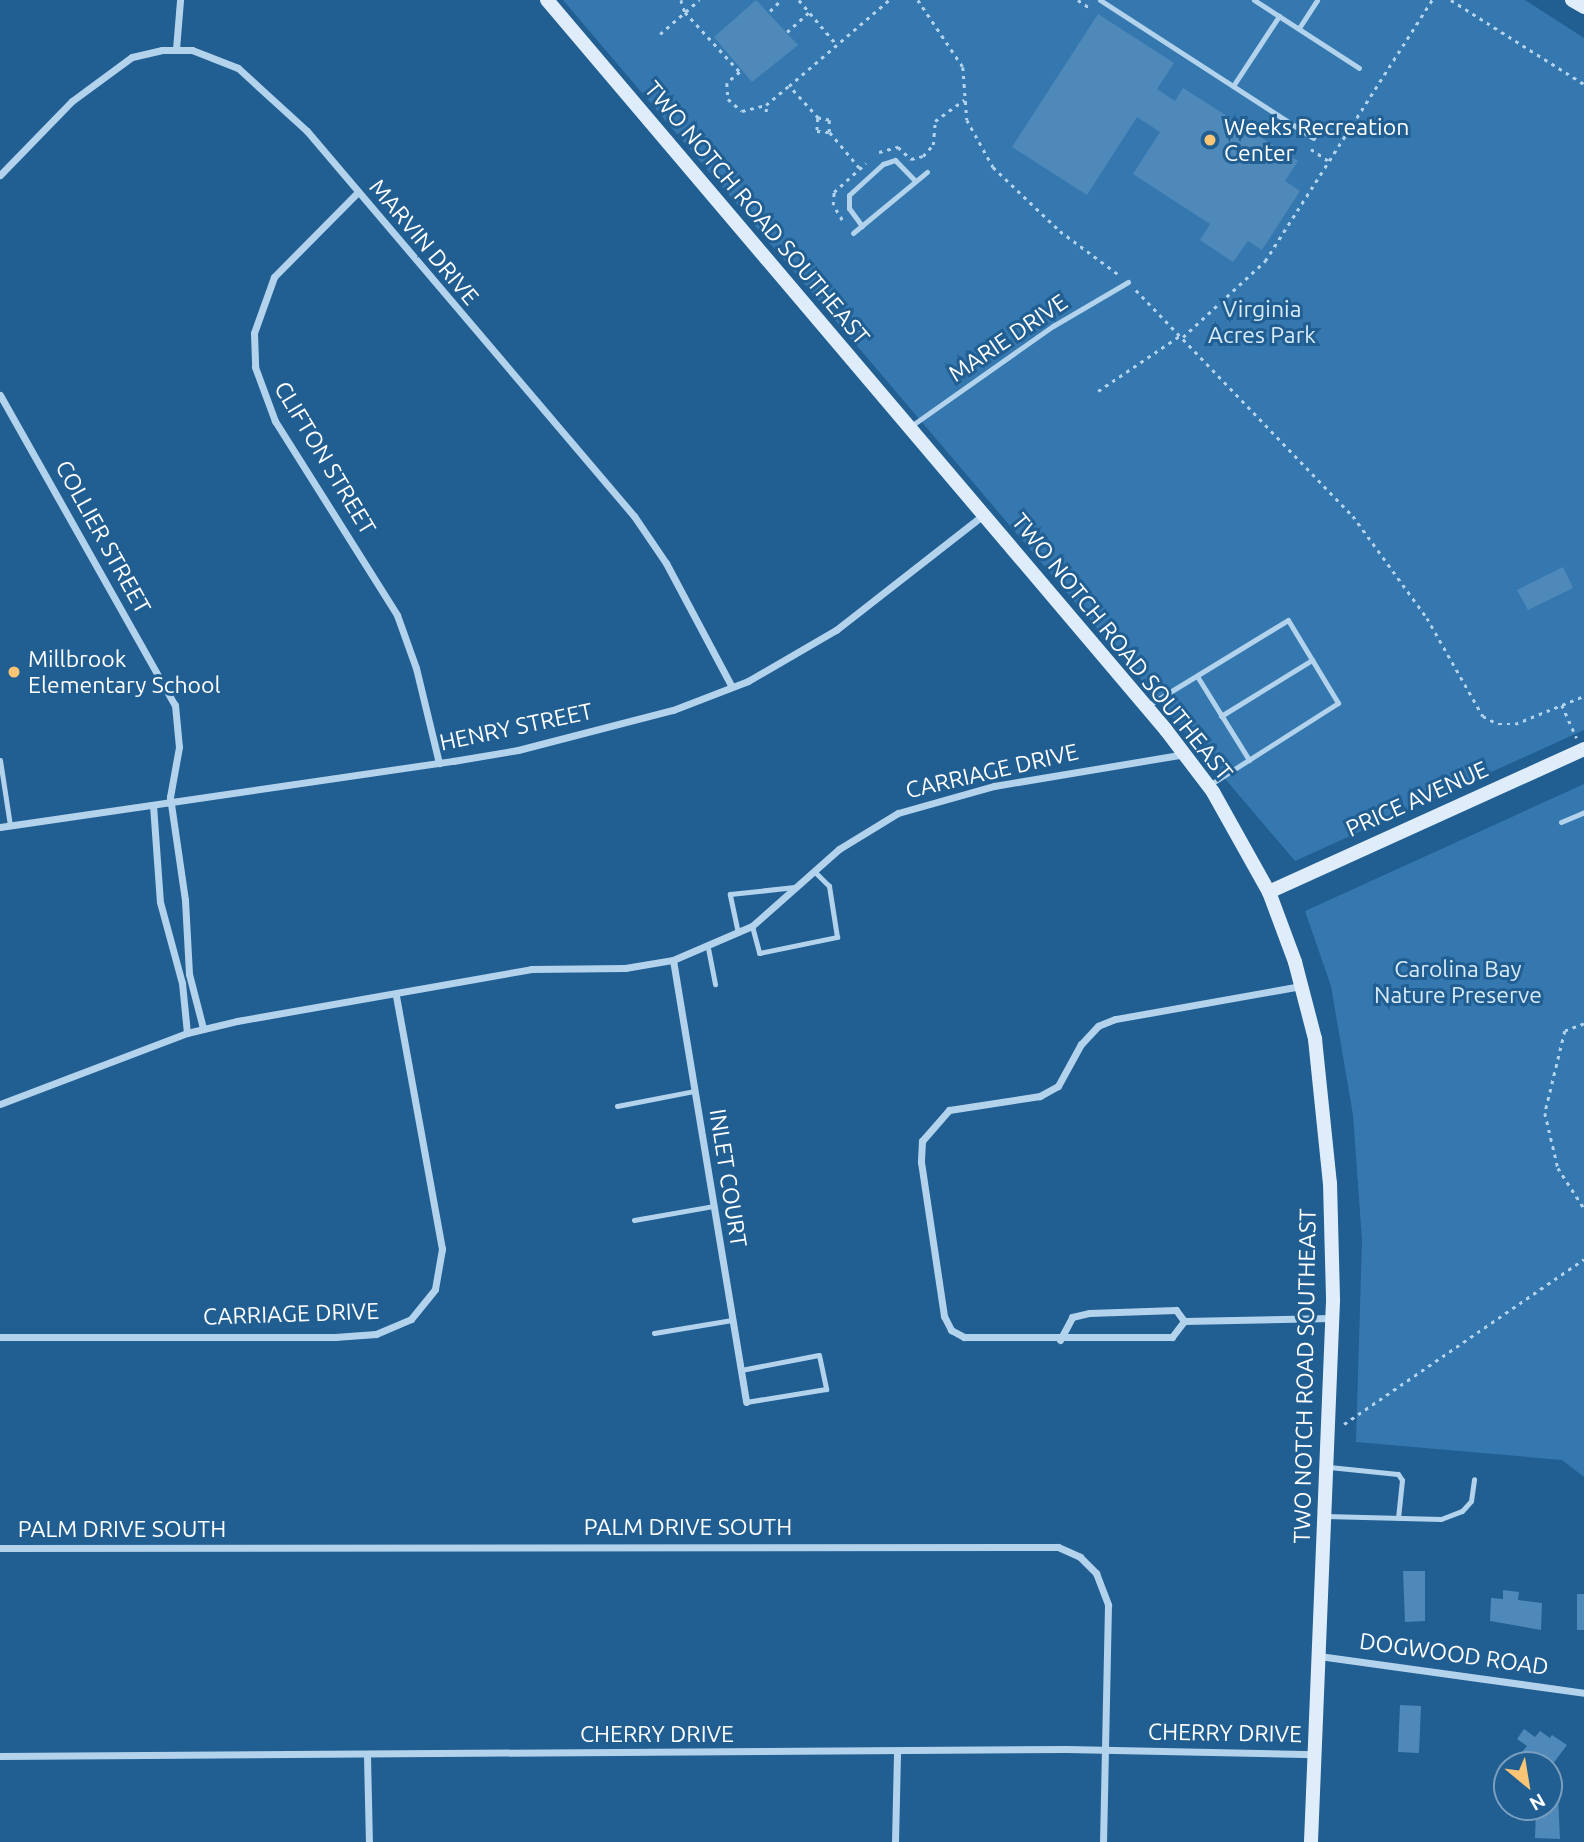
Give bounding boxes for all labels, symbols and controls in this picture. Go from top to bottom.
street label: TWO NOTCH ROAD SOUTHEAST [639,76,875,350]
place label: Weeks Recreation Center [1224,113,1409,167]
marker: Weeks Recreation Center [1202,132,1218,148]
street label: MARVIN DRIVE [363,174,485,310]
street label: MARIE DRIVE [943,288,1073,388]
park label: Virginia Acres Park [1208,295,1316,349]
street label: CLIFTON STREET [268,376,382,540]
street label: COLLIER STREET [49,455,157,619]
street label: TWO NOTCH ROAD SOUTHEAST [1006,508,1238,786]
place label: Millbrook Elementary School [28,645,221,699]
marker: Millbrook Elementary School [6,664,22,680]
street label: HENRY STREET [437,697,595,757]
street label: CARRIAGE DRIVE [903,738,1081,804]
street label: PRICE AVENUE [1342,755,1492,843]
park label: Carolina Bay Nature Preserve [1374,955,1542,1009]
street label: INLET COURT [703,1107,753,1249]
street label: TWO NOTCH ROAD SOUTHEAST [1288,1208,1322,1544]
street label: CARRIAGE DRIVE [202,1297,380,1331]
street label: PALM DRIVE SOUTH [584,1513,792,1541]
street label: PALM DRIVE SOUTH [18,1515,226,1543]
street label: DOGWOOD ROAD [1358,1627,1550,1681]
street label: CHERRY DRIVE [1148,1718,1302,1748]
street label: CHERRY DRIVE [580,1720,734,1748]
north arrow [1493,1751,1563,1821]
text: N [1526,1789,1549,1816]

